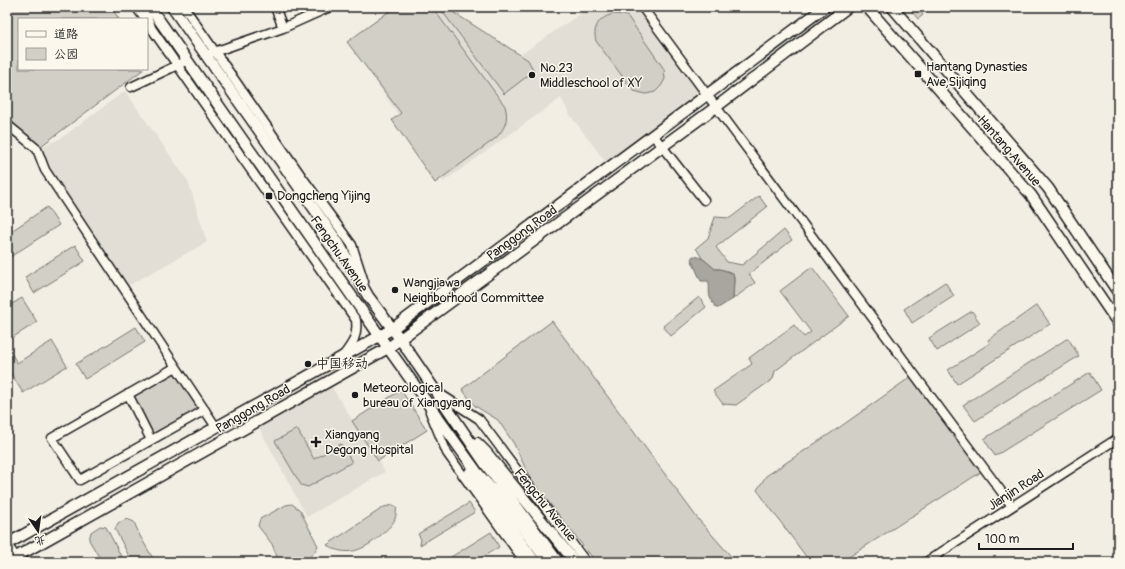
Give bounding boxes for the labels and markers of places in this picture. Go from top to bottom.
place label: Hantang Dynasties Ave,Sijiqing [926,59,1028,90]
place label: No.23 Middleschool of XY [540,60,643,91]
marker: Hantang Dynasties Ave,Sijiqing [913,69,923,79]
marker: No.23 Middleschool of XY [527,70,537,80]
place label: Dongcheng Yijing [277,188,371,204]
marker: Dongcheng Yijing [264,191,274,201]
place label: Wangjiawa Neighborhood Committee [403,275,544,306]
marker: Wangjiawa Neighborhood Committee [390,285,400,295]
place label: 中国移动 [316,356,368,372]
marker: 中国移动 [303,359,313,369]
place label: Meteorological bureau of Xiangyang [363,380,472,411]
marker: Meteorological bureau of Xiangyang [350,390,360,400]
place label: Xiangyang Degong Hospital [325,427,414,458]
marker: Xiangyang Degong Hospital [310,436,322,448]

